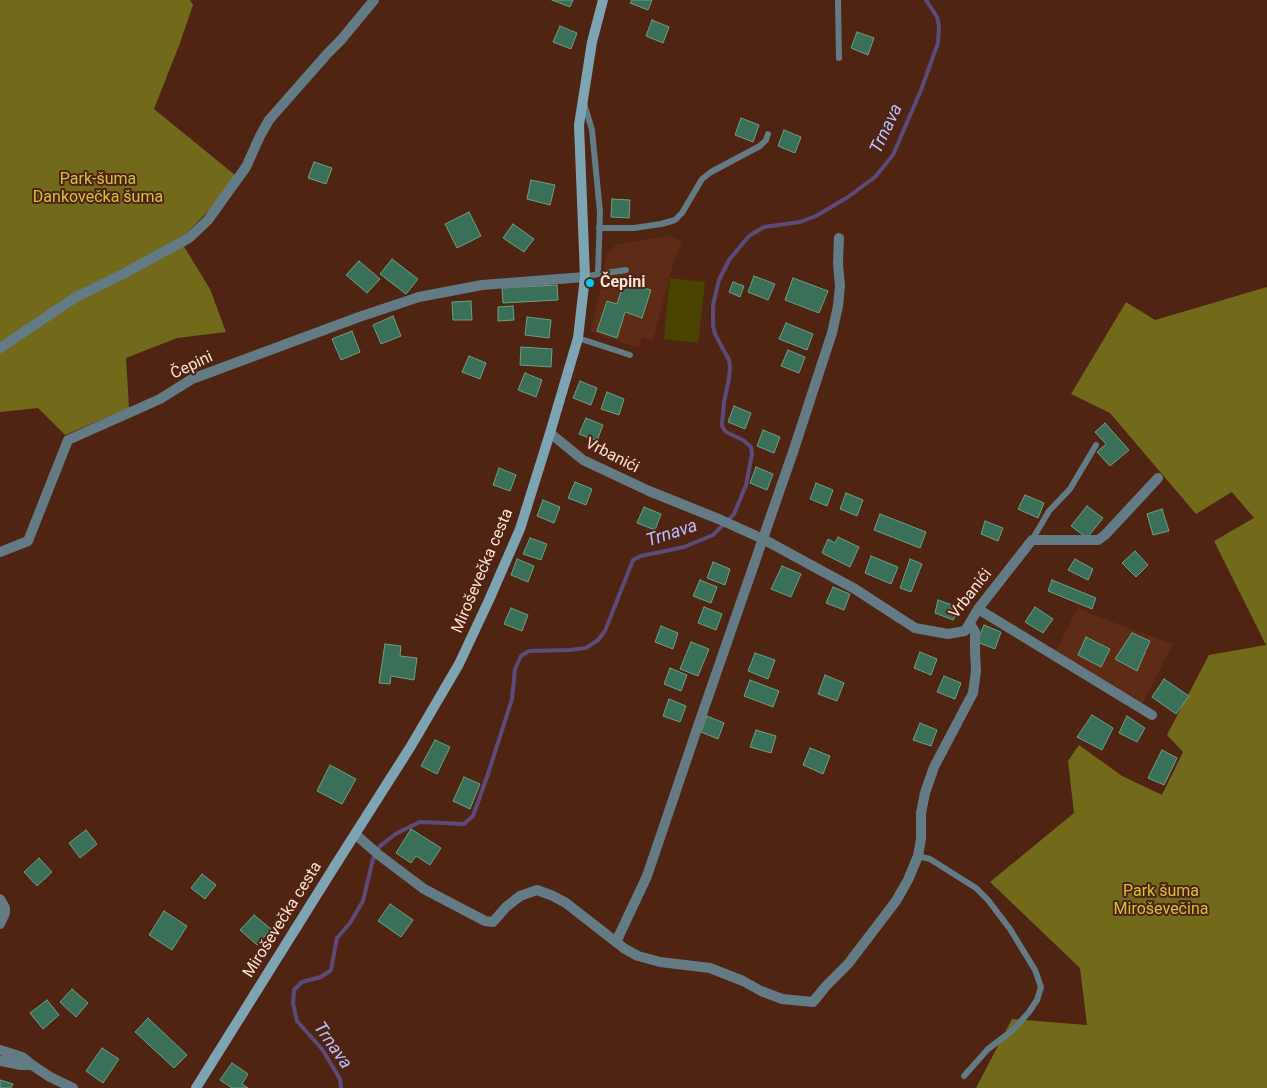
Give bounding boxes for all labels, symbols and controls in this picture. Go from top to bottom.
water label: Trnava [866,101,908,157]
park label: Park-šuma Dankovečka šuma [33,170,163,208]
place label: Čepini [600,273,646,293]
marker: Čepini [584,277,596,289]
street label: Čepini [168,348,216,384]
street label: Vrbanići [582,434,642,478]
street label: Miroševečka cesta [448,506,518,636]
water label: Trnava [644,516,700,552]
street label: Vrbanići [946,565,996,623]
street label: Miroševečka cesta [240,858,326,982]
park label: Park šuma Miroševečina [1114,882,1208,920]
water label: Trnava [308,1018,356,1074]

